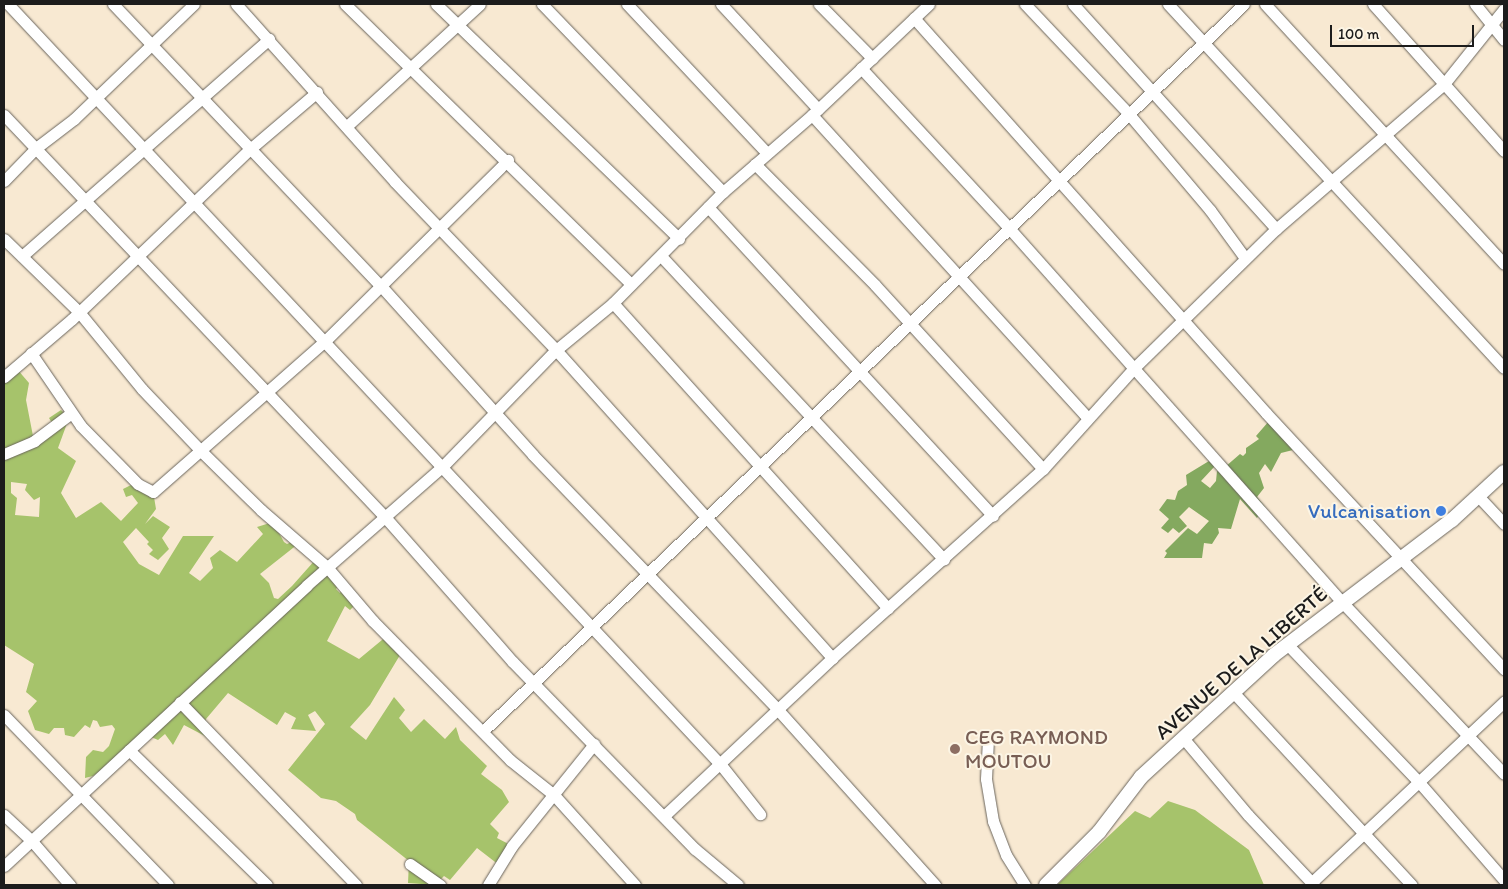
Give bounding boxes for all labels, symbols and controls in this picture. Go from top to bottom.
scale bar [1333,15,1477,47]
text: 100 m [1338,25,1379,43]
place label: Vulcanisation [1308,498,1431,524]
marker: Vulcanisation [1435,505,1447,517]
street label: AVENUE DE LA LIBERTÉ [1150,581,1332,745]
place label: CEG RAYMOND MOUTOU [965,724,1106,774]
marker: CEG RAYMOND MOUTOU [949,743,961,755]

